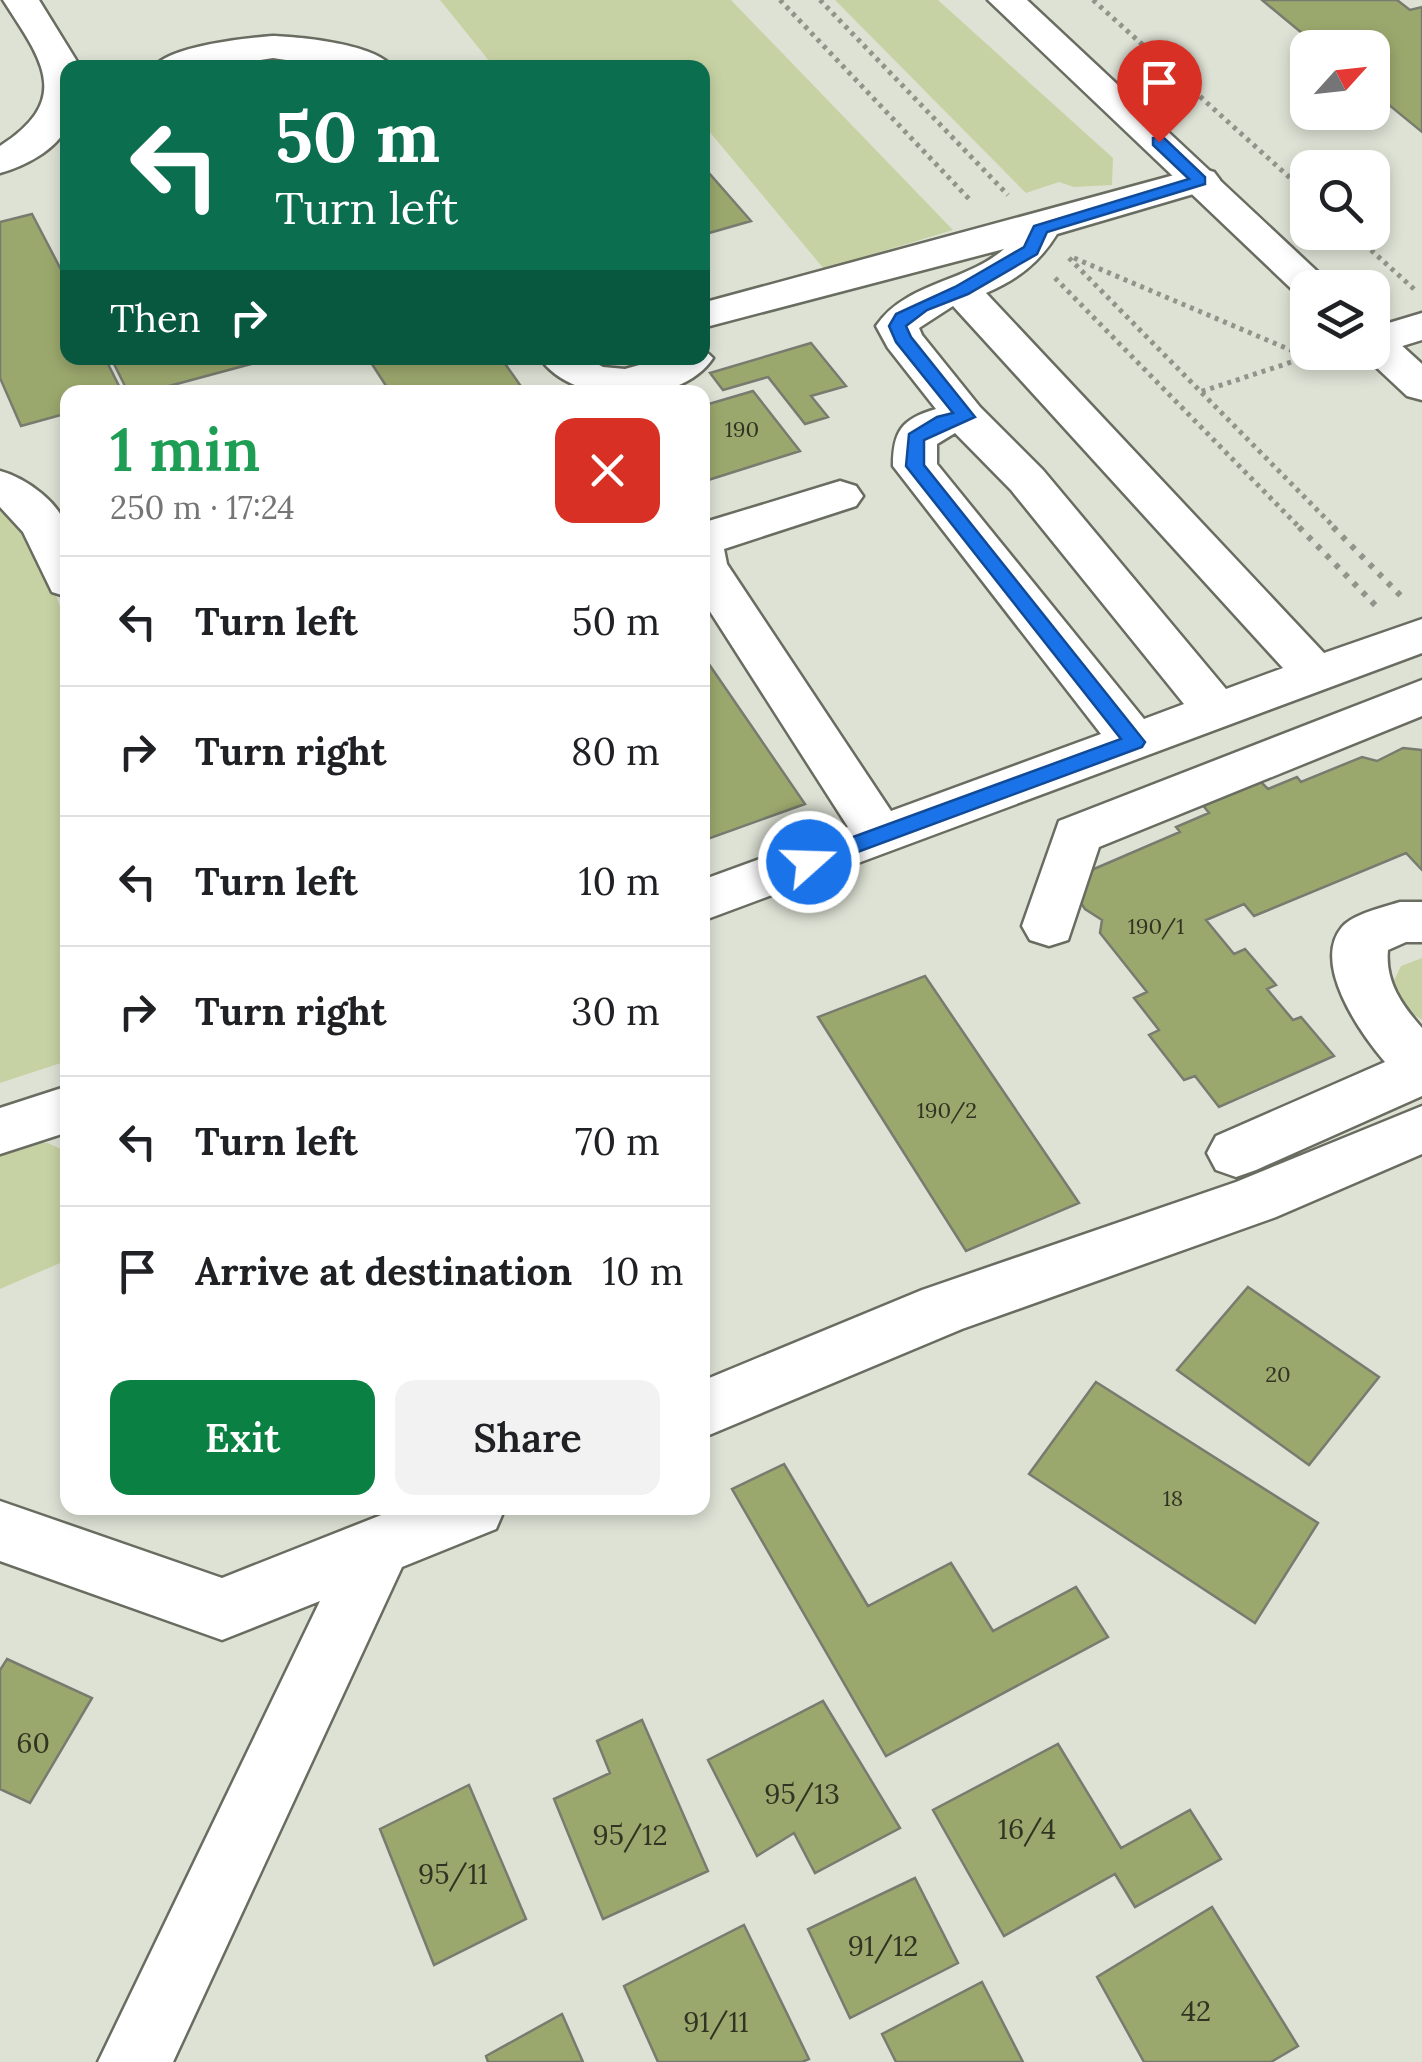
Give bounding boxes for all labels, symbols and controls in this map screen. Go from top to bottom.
north arrow [1290,30,1390,130]
map controls [1290,30,1390,370]
pin [1117,40,1202,143]
icon: arrive [1132,55,1187,110]
text: 50 m [275,92,440,181]
icon: left [110,100,240,230]
button: search [1290,150,1390,250]
text: Turn left [275,179,458,236]
button: layers [1290,270,1390,370]
icon: right [221,290,276,345]
text: Then [110,294,201,342]
text: 1 min [110,411,260,487]
house number: 190 [725,415,759,443]
button: close [555,418,660,523]
text: 250 m · 17:24 [110,487,295,528]
icon: left [110,594,165,649]
text: Turn left [195,597,358,645]
text: 50 m [572,597,660,645]
icon: right [110,724,165,779]
text: Turn right [195,727,386,775]
text: 80 m [571,727,660,775]
position arrow [757,810,861,914]
icon: left [110,854,165,909]
text: Turn left [195,857,358,905]
text: 10 m [579,857,660,905]
house number: 190/1 [1128,912,1184,940]
icon: right [110,984,165,1039]
text: Turn right [195,987,386,1035]
text: 30 m [571,987,660,1035]
house number: 190/2 [917,1096,977,1124]
icon: left [110,1114,165,1169]
text: Turn left [195,1117,358,1165]
text: 70 m [575,1117,660,1165]
icon: arrive [110,1244,165,1299]
text: Arrive at destination [195,1247,572,1295]
text: 10 m [602,1247,684,1295]
house number: 20 [1265,1360,1291,1388]
button: Exit [110,1380,375,1495]
button: Share [395,1380,660,1495]
house number: 18 [1163,1484,1183,1512]
house number: 60 [16,1725,50,1761]
house number: 95/13 [764,1776,840,1812]
house number: 16/4 [998,1811,1056,1847]
house number: 95/12 [593,1817,667,1853]
house number: 95/11 [418,1856,488,1892]
house number: 91/12 [848,1928,918,1964]
house number: 42 [1181,1993,1211,2029]
house number: 91/11 [683,2004,749,2040]

